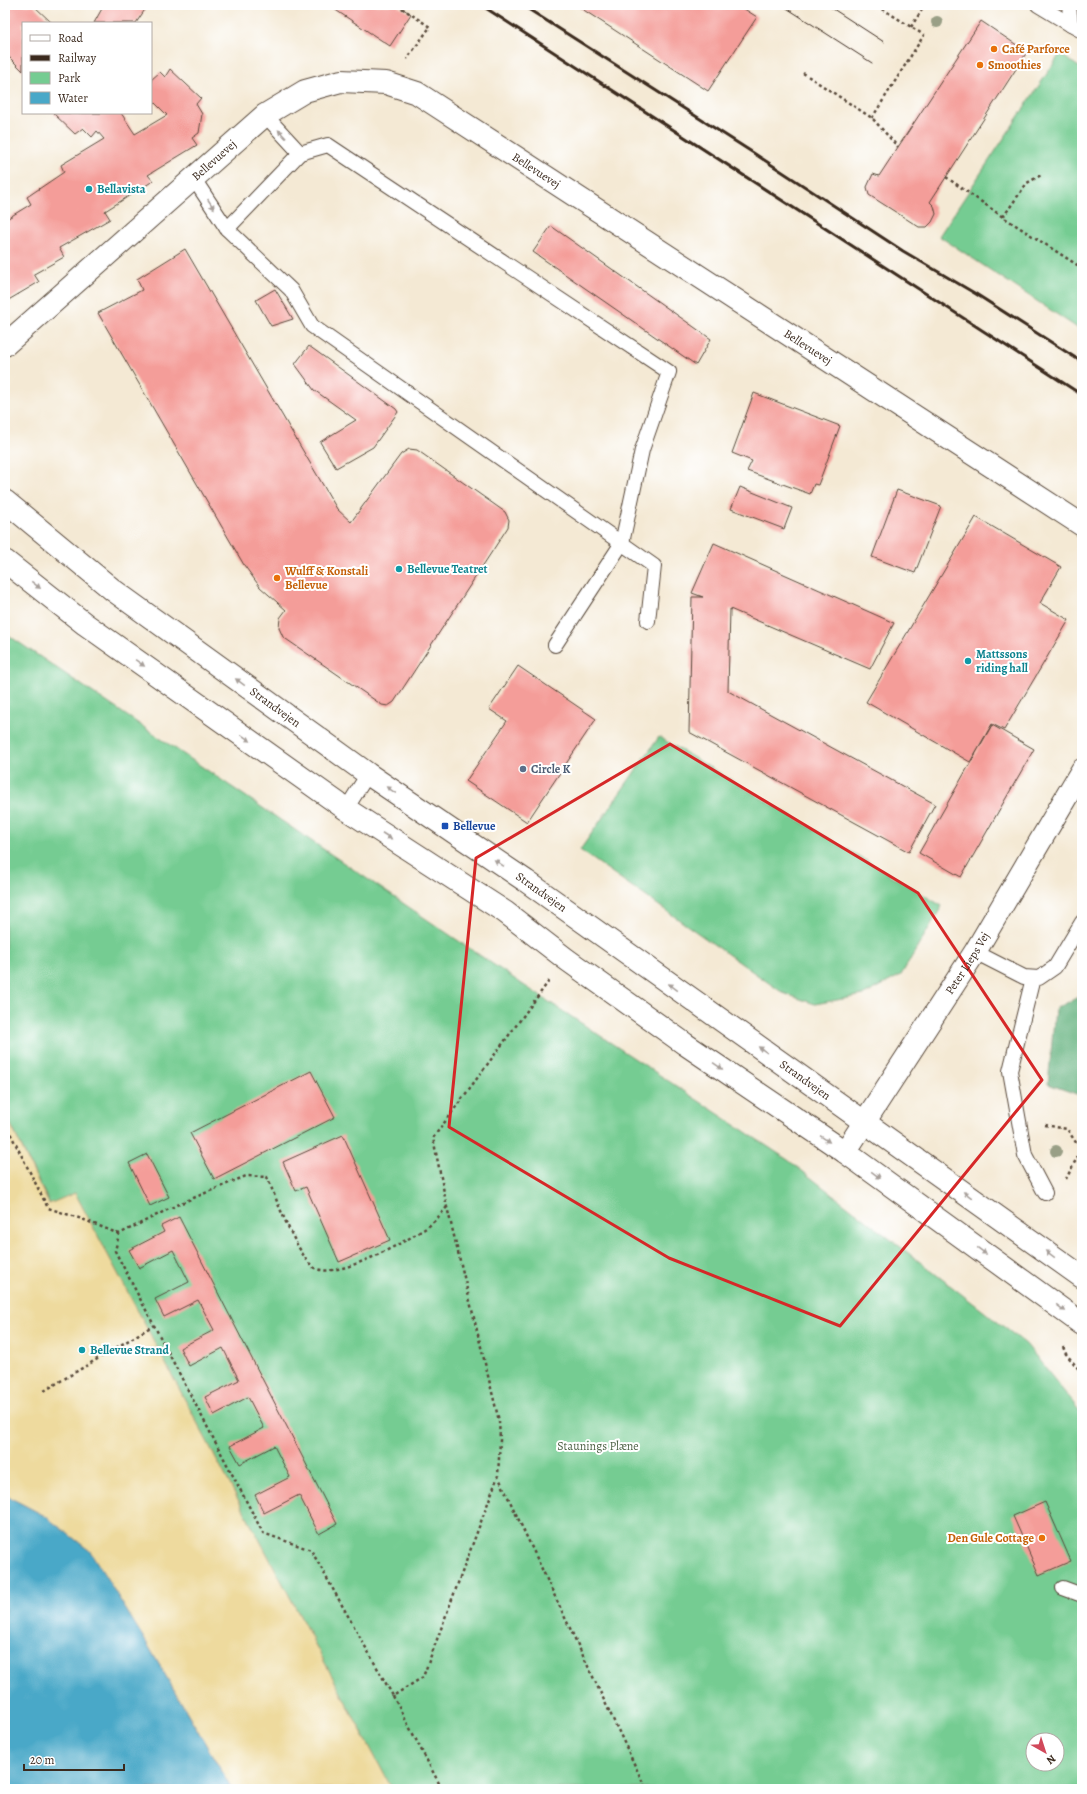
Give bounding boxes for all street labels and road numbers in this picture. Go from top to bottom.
street label: Bellevuevej [188,136,240,184]
street label: Bellevuevej [509,149,563,192]
street label: Bellevuevej [781,325,835,369]
street label: Strandvejen [247,683,304,731]
street label: Strandvejen [513,868,570,916]
street label: Peter Lieps Vej [942,929,993,998]
street label: Strandvejen [777,1056,834,1104]

